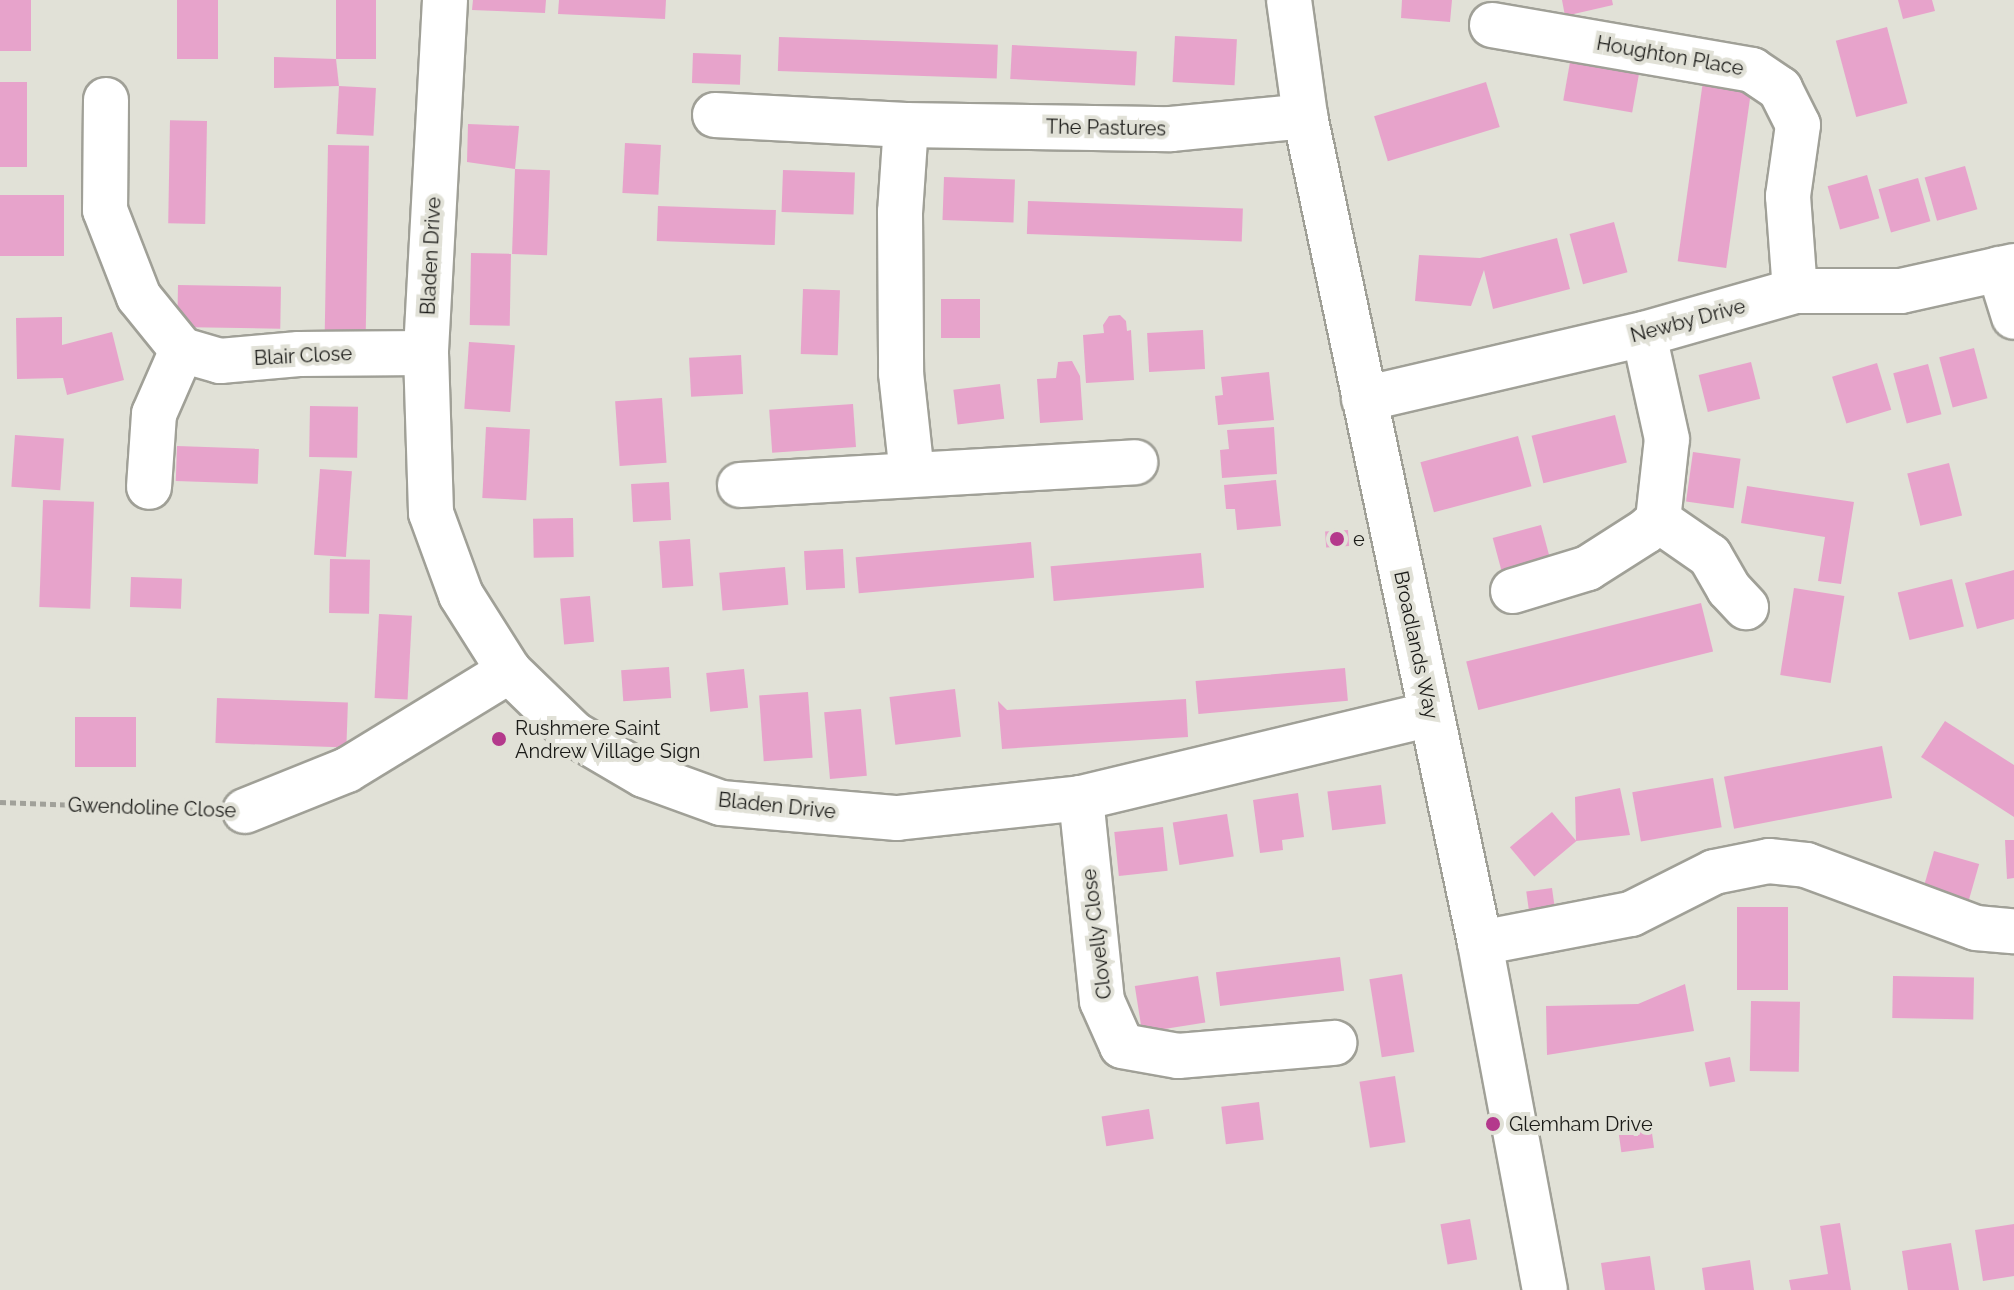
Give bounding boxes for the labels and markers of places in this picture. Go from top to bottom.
place label: e [1353,527,1365,551]
marker: e [1328,530,1346,548]
place label: Rushmere Saint Andrew Village Sign [515,716,702,763]
marker: Rushmere Saint Andrew Village Sign [490,730,508,748]
place label: Glemham Drive [1509,1112,1653,1136]
marker: Glemham Drive [1484,1115,1502,1133]

